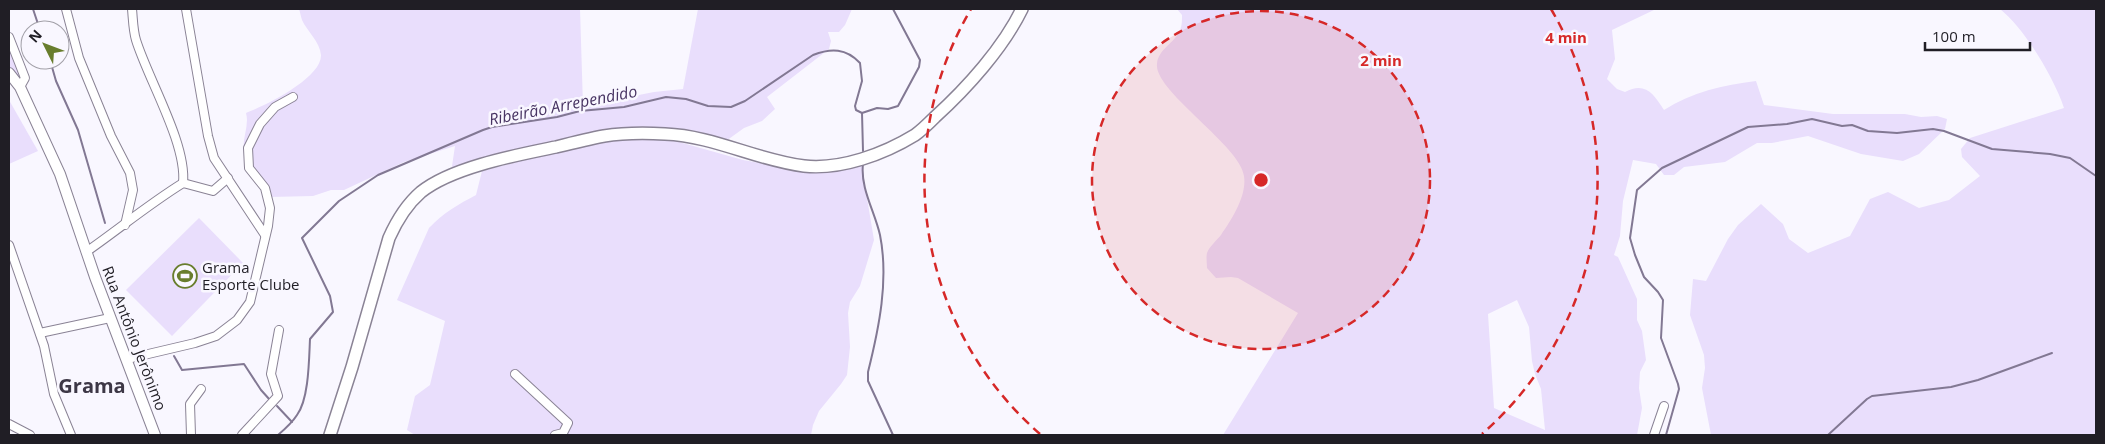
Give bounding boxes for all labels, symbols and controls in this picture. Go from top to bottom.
north arrow [20,20,70,70]
scale bar [1925,20,2030,52]
text: N [24,25,46,47]
text: 100 m [1932,26,1976,46]
text: 4 min [1545,27,1587,47]
text: 2 min [1360,50,1402,70]
water label: Ribeirão Arrependido [487,80,639,130]
centre of rings [1252,171,1270,189]
place label: Grama Esporte Clube [202,257,300,294]
street label: Rua Antônio Jerônimo [98,263,172,413]
sports icon: Grama Esporte Clube [172,263,198,289]
district label: Grama [58,372,126,399]

